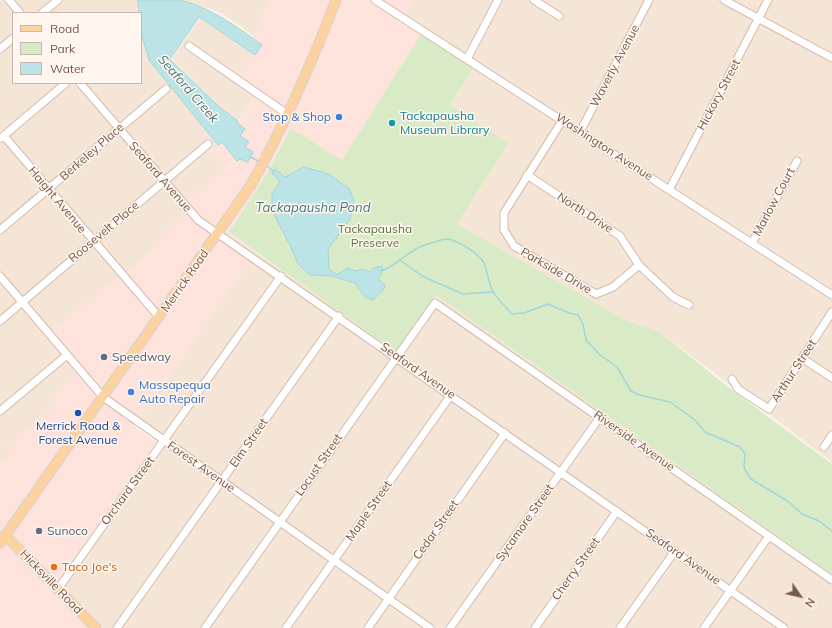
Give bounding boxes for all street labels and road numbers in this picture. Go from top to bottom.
street label: Waverly Avenue [587,22,643,110]
street label: Hickory Street [694,57,744,133]
street label: Washington Avenue [553,110,655,184]
street label: Berkeley Place [57,120,127,184]
street label: Seaford Avenue [126,139,194,215]
street label: Haight Avenue [25,164,89,236]
street label: Marlow Court [750,165,798,239]
street label: North Drive [554,190,616,236]
street label: Roosevelt Place [66,198,142,266]
street label: Parkside Drive [518,245,594,297]
street label: Merrick Road [158,247,212,315]
street label: Arthur Street [768,337,820,405]
street label: Seaford Avenue [378,340,458,402]
street label: Riverside Avenue [591,408,677,474]
street label: Elm Street [227,416,271,470]
street label: Locust Street [292,431,346,499]
street label: Forest Avenue [164,438,238,496]
street label: Orchard Street [98,454,158,528]
street label: Maple Street [343,478,395,544]
street label: Sycamore Street [493,481,557,565]
street label: Cedar Street [410,497,462,563]
street label: Seaford Avenue [643,526,723,588]
street label: Cherry Street [549,535,603,603]
street label: Hicksville Road [17,547,85,617]

